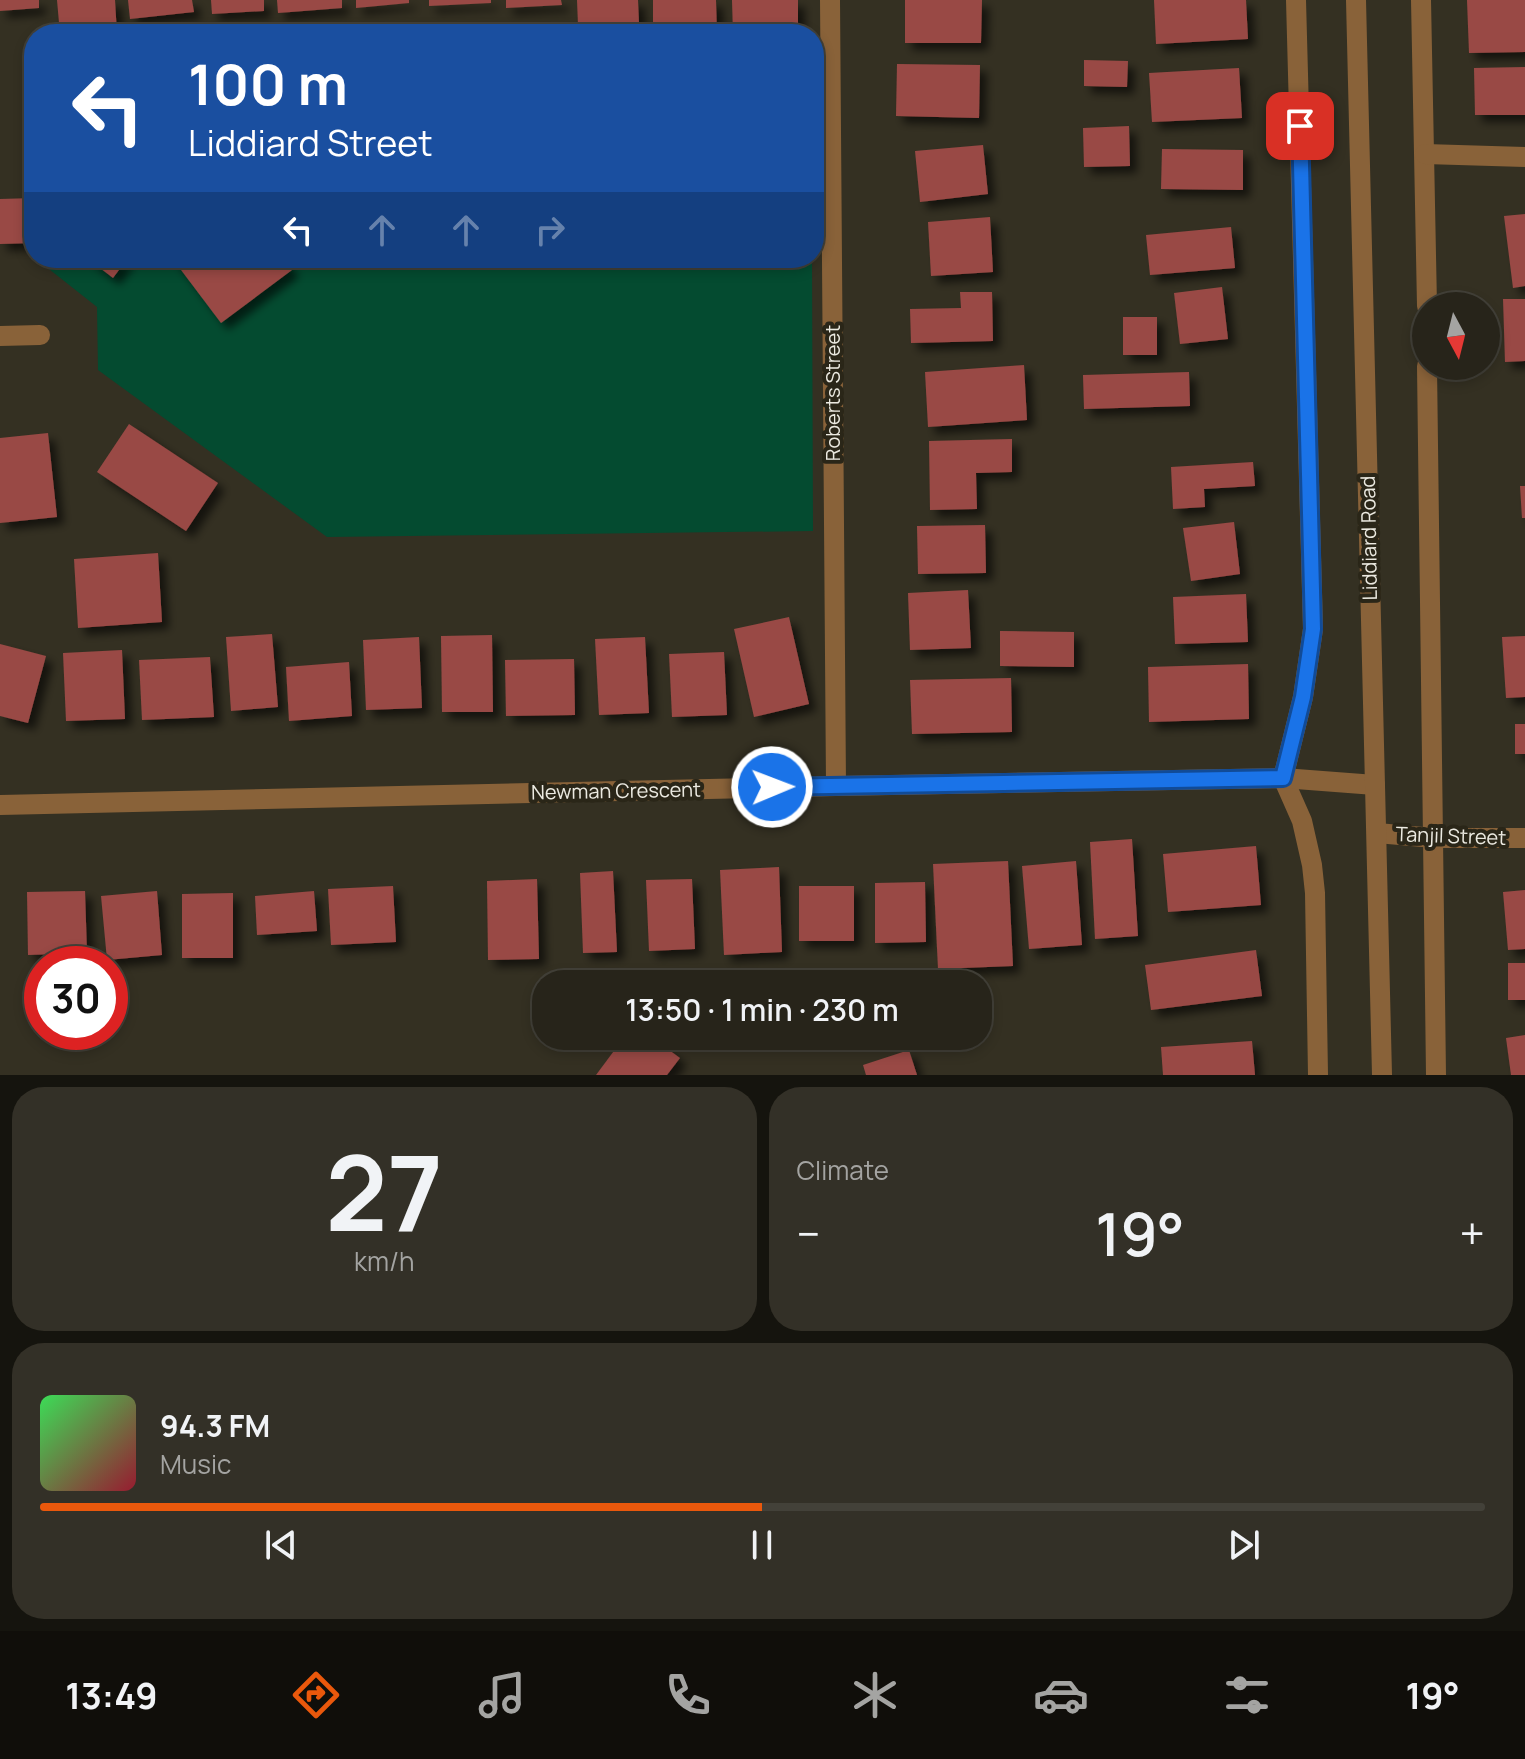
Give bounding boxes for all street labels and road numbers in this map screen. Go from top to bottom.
street label: Roberts Street [819,325,846,461]
street label: Liddiard Road [1354,475,1383,601]
street label: Newman Crescent [531,776,701,805]
street label: Tanjil Street [1395,820,1507,851]

